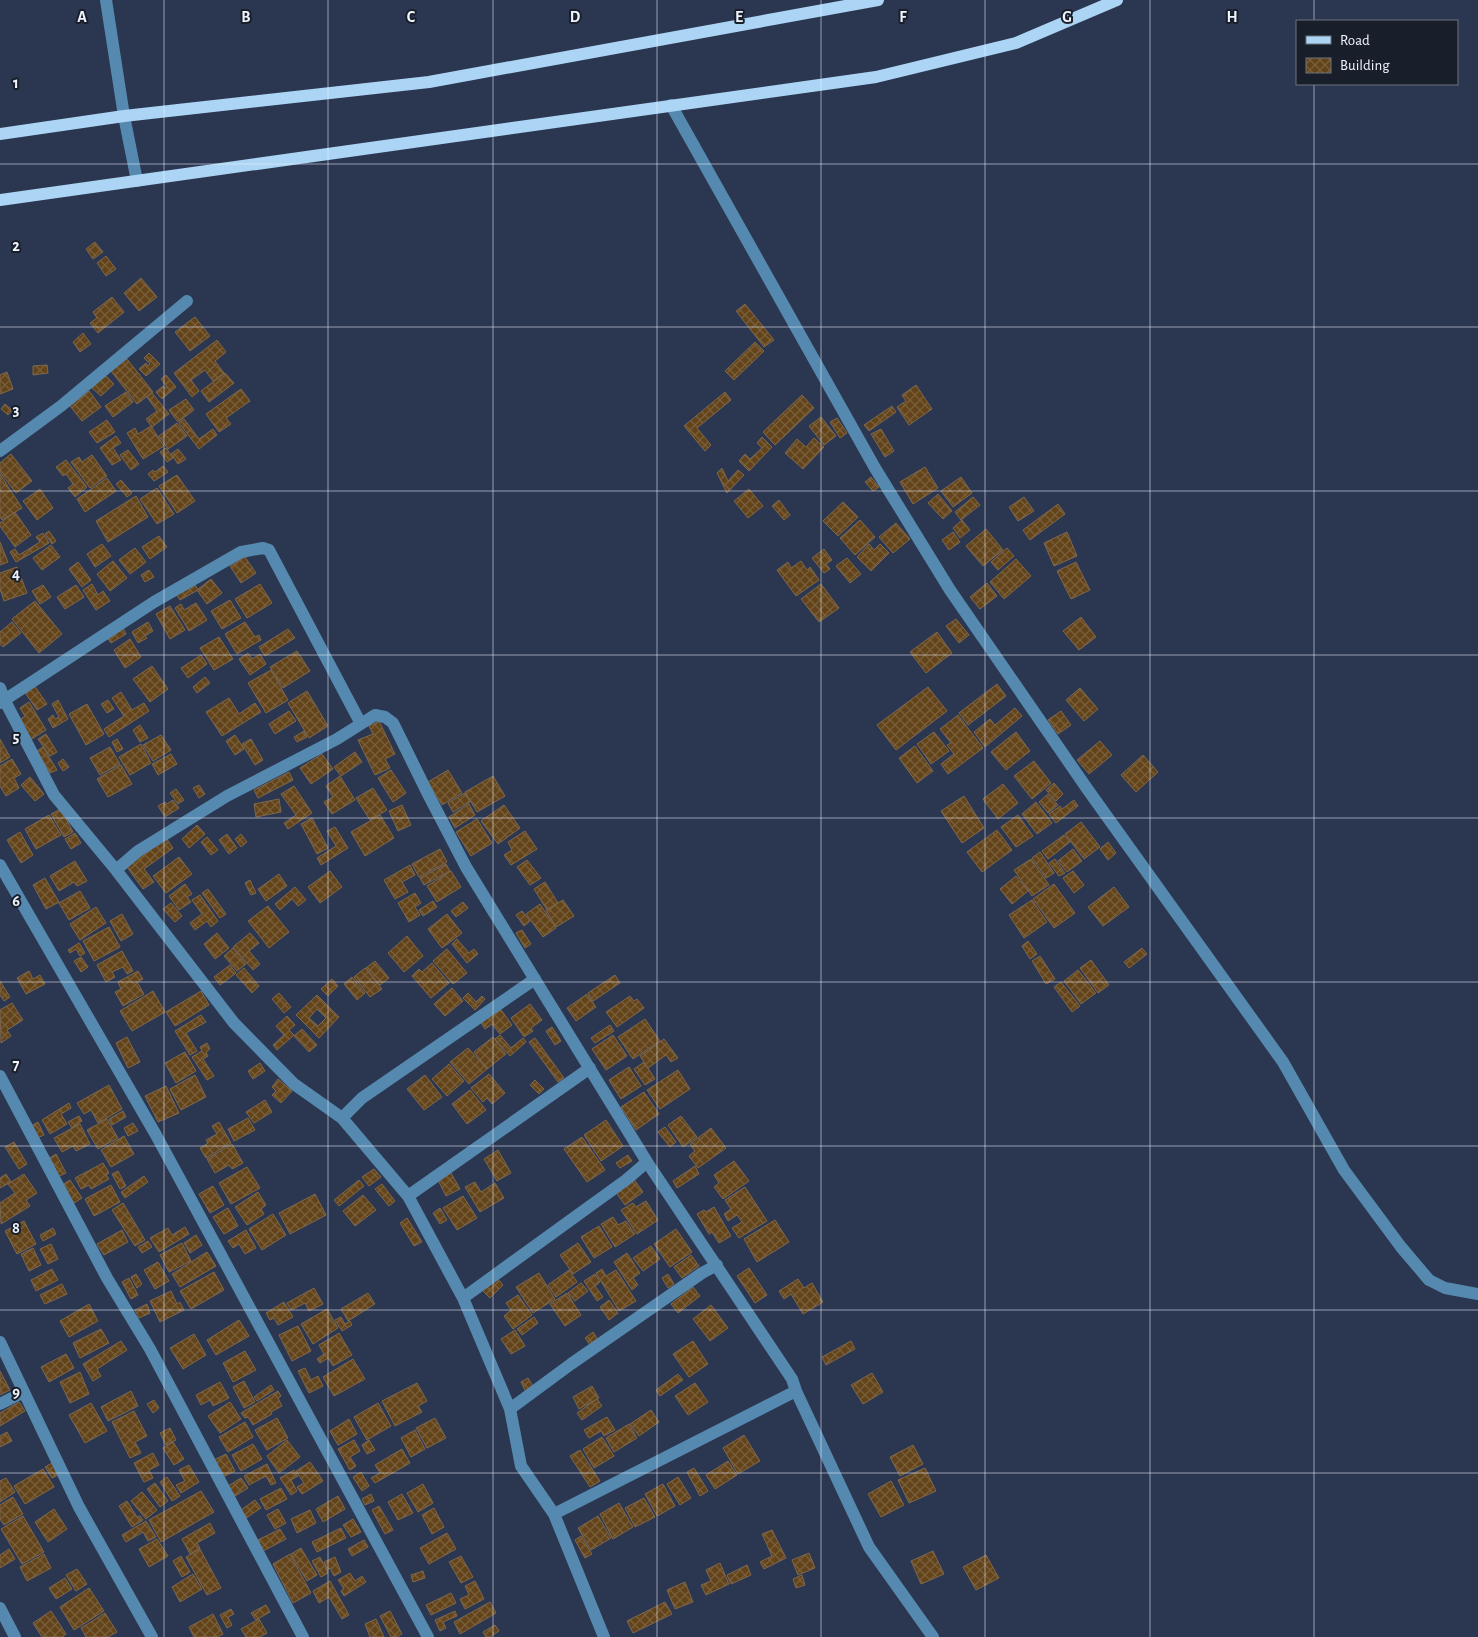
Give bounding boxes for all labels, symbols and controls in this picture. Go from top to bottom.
text: A [77,9,87,25]
text: B [241,9,251,25]
text: C [407,9,416,25]
text: D [570,9,581,25]
text: E [735,9,743,25]
text: F [899,9,907,25]
text: G [1062,9,1072,25]
text: H [1226,9,1238,25]
legend [1296,20,1458,85]
text: Road [1340,33,1370,48]
text: Building [1340,58,1390,73]
text: 1 [13,75,19,91]
text: 2 [12,238,20,254]
text: 3 [13,402,20,418]
text: 4 [12,566,20,582]
text: 5 [13,729,20,745]
text: 6 [12,893,20,909]
text: 7 [13,1057,20,1073]
text: 8 [12,1220,20,1236]
text: 9 [12,1384,20,1400]

